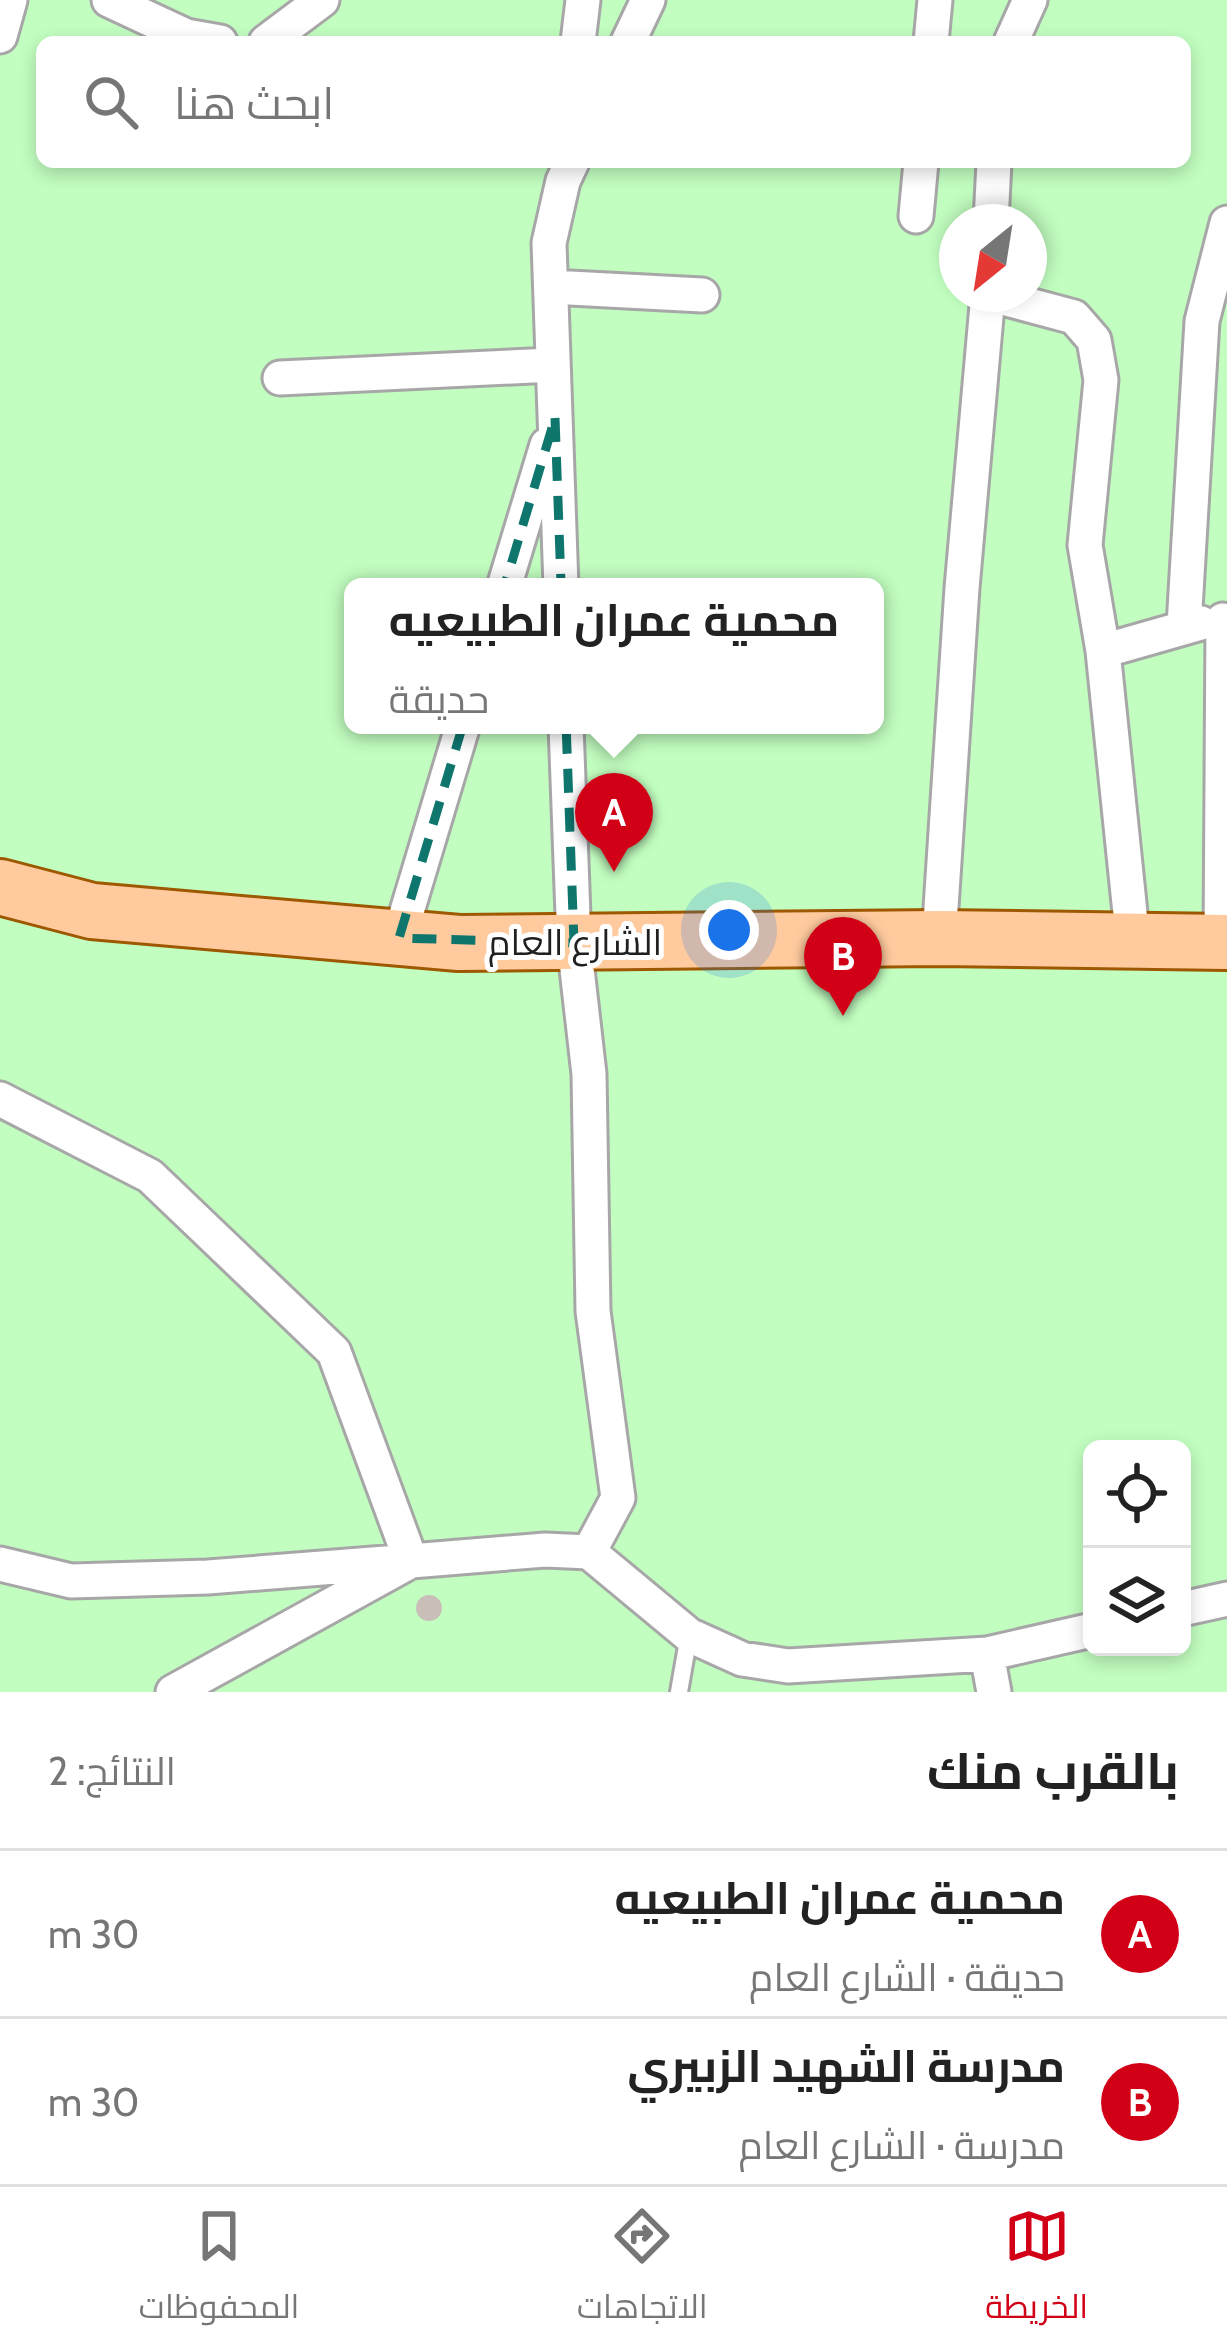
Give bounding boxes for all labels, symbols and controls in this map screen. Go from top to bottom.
search box [36,36,1191,168]
icon: search [78,69,144,135]
text: ابحث هنا [174,76,334,130]
north arrow [939,204,1047,312]
popup [344,578,884,734]
text: محمية عمران الطبيعيه [389,593,839,647]
text: حديقة [389,675,489,723]
pin: A [575,773,653,872]
your location [699,900,759,960]
pin: B [804,917,882,1016]
street label: الشارع العام [488,920,662,967]
map controls [1083,1440,1191,1656]
button: locate [1083,1440,1191,1548]
button: layers [1083,1548,1191,1656]
text: بالقرب منك [927,1740,1179,1802]
text: النتائج: 2 [48,1747,176,1795]
text: محمية عمران الطبيعيه [614,1871,1065,1925]
text: 30 m [48,1910,139,1958]
text: A [1128,1910,1152,1958]
text: حديقة · الشارع العام [749,1953,1065,2001]
text: مدرسة الشهيد الزبيري [628,2039,1065,2093]
text: 30 m [48,2078,139,2126]
text: B [1128,2078,1152,2126]
text: مدرسة · الشارع العام [738,2121,1065,2169]
tab: المحفوظات [139,2203,299,2337]
tab: الاتجاهات [577,2203,708,2337]
tab: الخريطة [985,2203,1088,2337]

